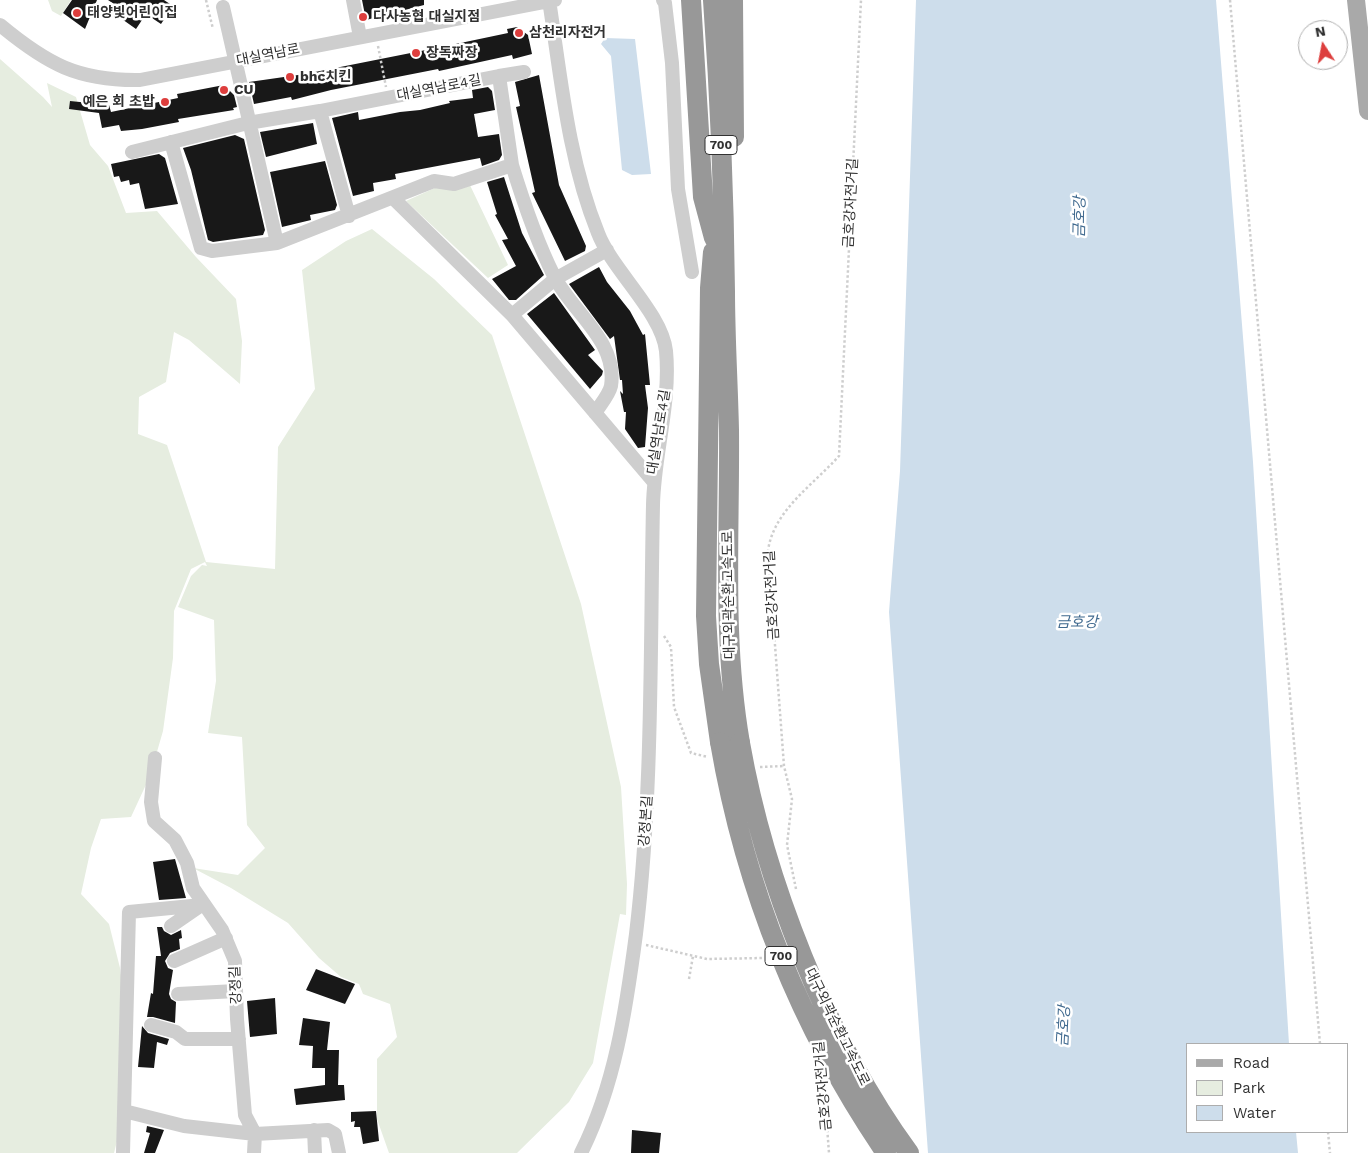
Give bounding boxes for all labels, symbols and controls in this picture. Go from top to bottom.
place label: 태양빛어린이집 [87,5,177,21]
marker: 태양빛어린이집 [71,7,83,19]
place label: 다사농협 대실지점 [373,9,480,25]
marker: 다사농협 대실지점 [357,11,369,23]
north arrow [1298,20,1348,70]
text: N [1314,22,1327,40]
place label: 삼천리자전거 [529,25,606,41]
marker: 삼천리자전거 [513,27,525,39]
street label: 대실역남로 [235,41,301,69]
place label: 장독짜장 [426,45,478,61]
marker: 장독짜장 [410,47,422,59]
place label: bhc치킨 [300,69,351,85]
marker: bhc치킨 [284,71,296,83]
street label: 대실역남로4길 [395,72,483,104]
place label: CU [234,82,253,98]
marker: CU [218,84,230,96]
place label: 예은 회 초밥 [83,94,155,110]
marker: 예은 회 초밥 [159,96,171,108]
road number: 700 [705,136,737,154]
street label: 금호강자전거길 [840,158,862,248]
water label: 금호강 [1071,196,1089,238]
street label: 대실역남로4길 [644,388,674,476]
street label: 대구외곽순환고속도로 [719,530,739,660]
street label: 금호강자전거길 [761,550,783,640]
water label: 금호강 [1056,614,1098,632]
street label: 강정본길 [636,795,656,847]
road number: 700 [765,946,797,966]
street label: 강정길 [227,965,245,1005]
street label: 대구외곽순환고속도로 [801,965,873,1089]
water label: 금호강 [1054,1005,1074,1047]
street label: 금호강자전거길 [811,1040,835,1132]
legend [1186,1043,1348,1133]
text: Road [1233,1054,1270,1072]
text: Park [1233,1079,1265,1097]
text: Water [1233,1104,1276,1122]

